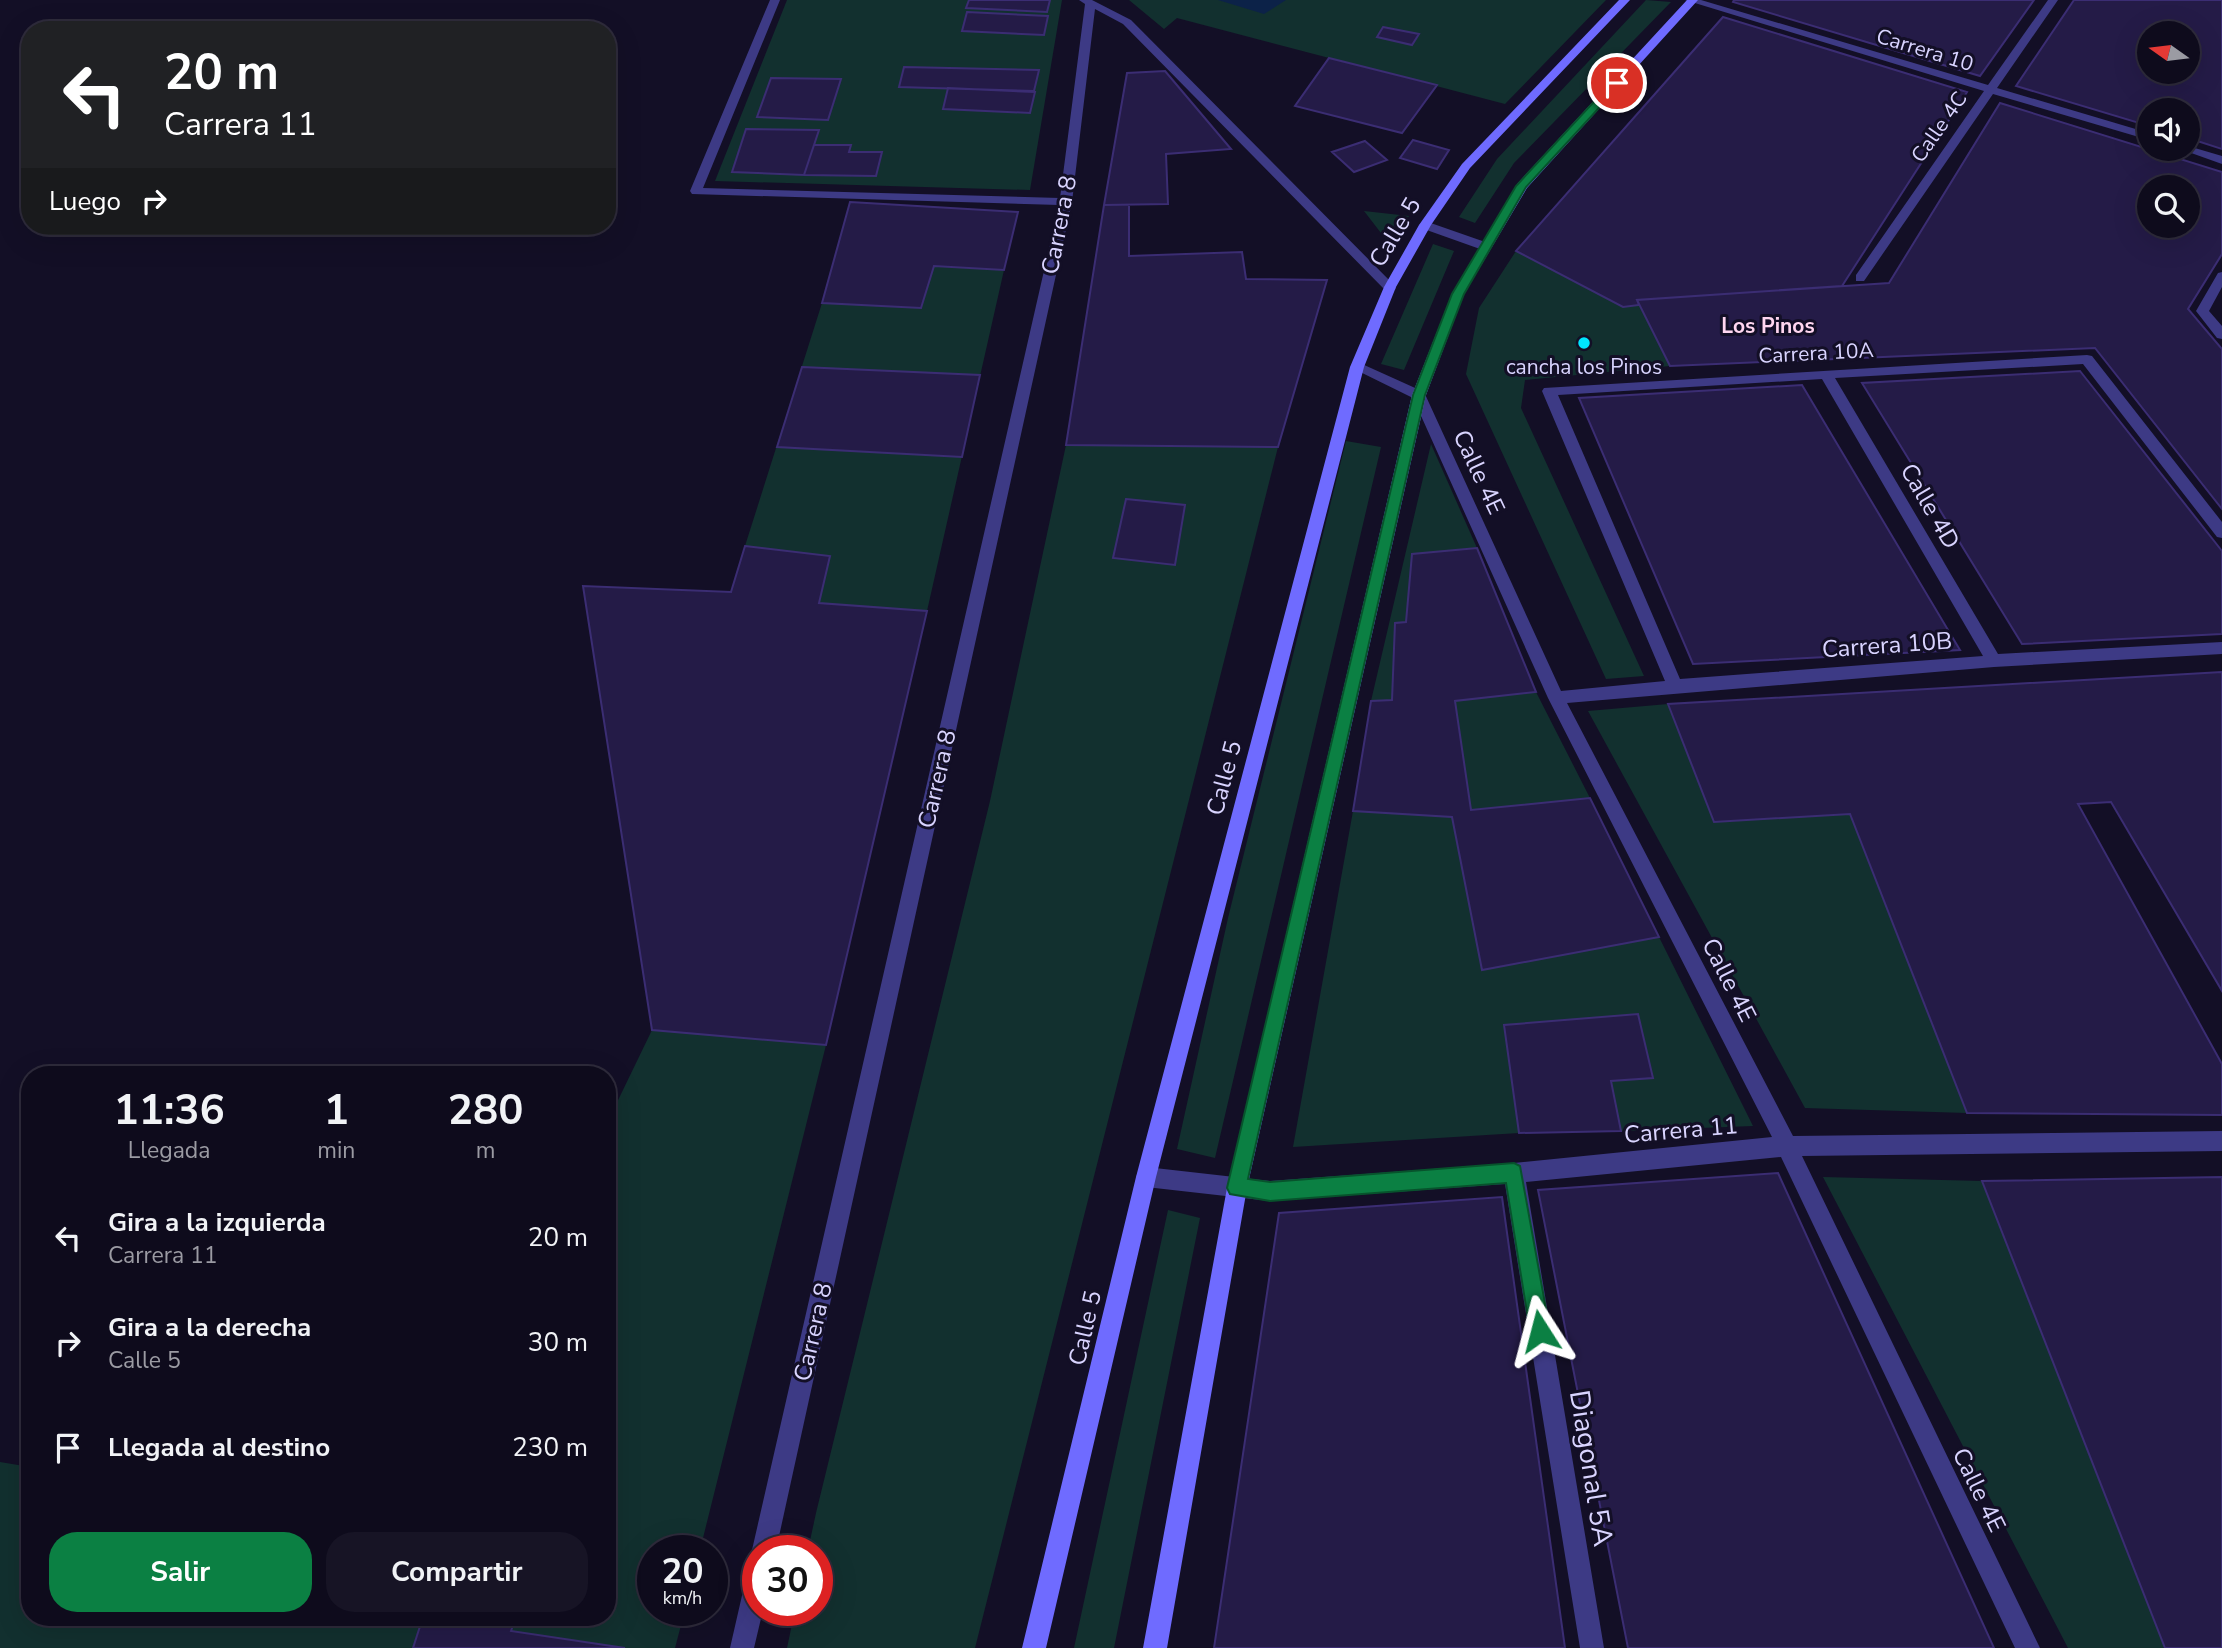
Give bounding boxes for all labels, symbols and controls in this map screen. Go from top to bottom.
north arrow [2137,21,2200,84]
map controls [2137,21,2200,238]
street label: Carrera 10 [1873,22,1977,78]
text: 20 m [164,39,279,106]
icon: left [49,49,140,140]
pin [1587,53,1647,113]
icon: arrive [1598,64,1636,102]
street label: Calle 4C [1904,86,1974,168]
button: sound [2137,98,2200,161]
text: Carrera 11 [164,103,317,146]
street label: Carrera 8 [1034,173,1084,277]
button: search [2137,175,2200,238]
icon: right [135,182,173,220]
text: Luego [49,184,121,219]
street label: Calle 5 [1362,191,1428,273]
district label: Los Pinos [1721,312,1815,340]
marker: cancha los Pinos [1576,335,1592,351]
street label: Carrera 10A [1758,336,1874,370]
place label: cancha los Pinos [1506,353,1662,381]
street label: Calle 4E [1446,424,1512,520]
street label: Calle 4D [1893,457,1967,555]
street label: Carrera 10B [1821,624,1953,666]
street label: Carrera 8 [910,727,964,831]
street label: Calle 5 [1199,737,1249,819]
street label: Calle 4E [1694,933,1764,1027]
text: 11:36 [114,1082,225,1139]
text: 1 [324,1082,349,1139]
text: 280 [448,1082,523,1139]
street label: Carrera 11 [1623,1109,1739,1151]
text: Llegada [128,1135,210,1166]
text: min [317,1135,355,1166]
text: m [476,1135,496,1166]
text: Gira a la izquierda [108,1205,326,1240]
icon: left [49,1219,87,1257]
text: 20 m [528,1220,588,1255]
text: Carrera 11 [108,1240,218,1271]
street label: Carrera 8 [786,1280,840,1384]
street label: Calle 5 [1061,1287,1109,1369]
position arrow [1503,1294,1577,1368]
text: Gira a la derecha [108,1310,311,1345]
icon: right [49,1324,87,1362]
text: 30 m [528,1325,588,1360]
text: Calle 5 [108,1345,181,1376]
street label: Diagonal 5A [1560,1387,1622,1549]
icon: arrive [49,1429,87,1467]
text: Llegada al destino [108,1430,330,1465]
text: 230 m [512,1430,588,1465]
street label: Calle 4E [1945,1443,2013,1537]
button: Salir [49,1532,312,1612]
button: Compartir [326,1532,588,1612]
speed limit sign: 30 [742,1535,833,1626]
text: 20 [661,1548,704,1595]
text: km/h [663,1586,702,1610]

